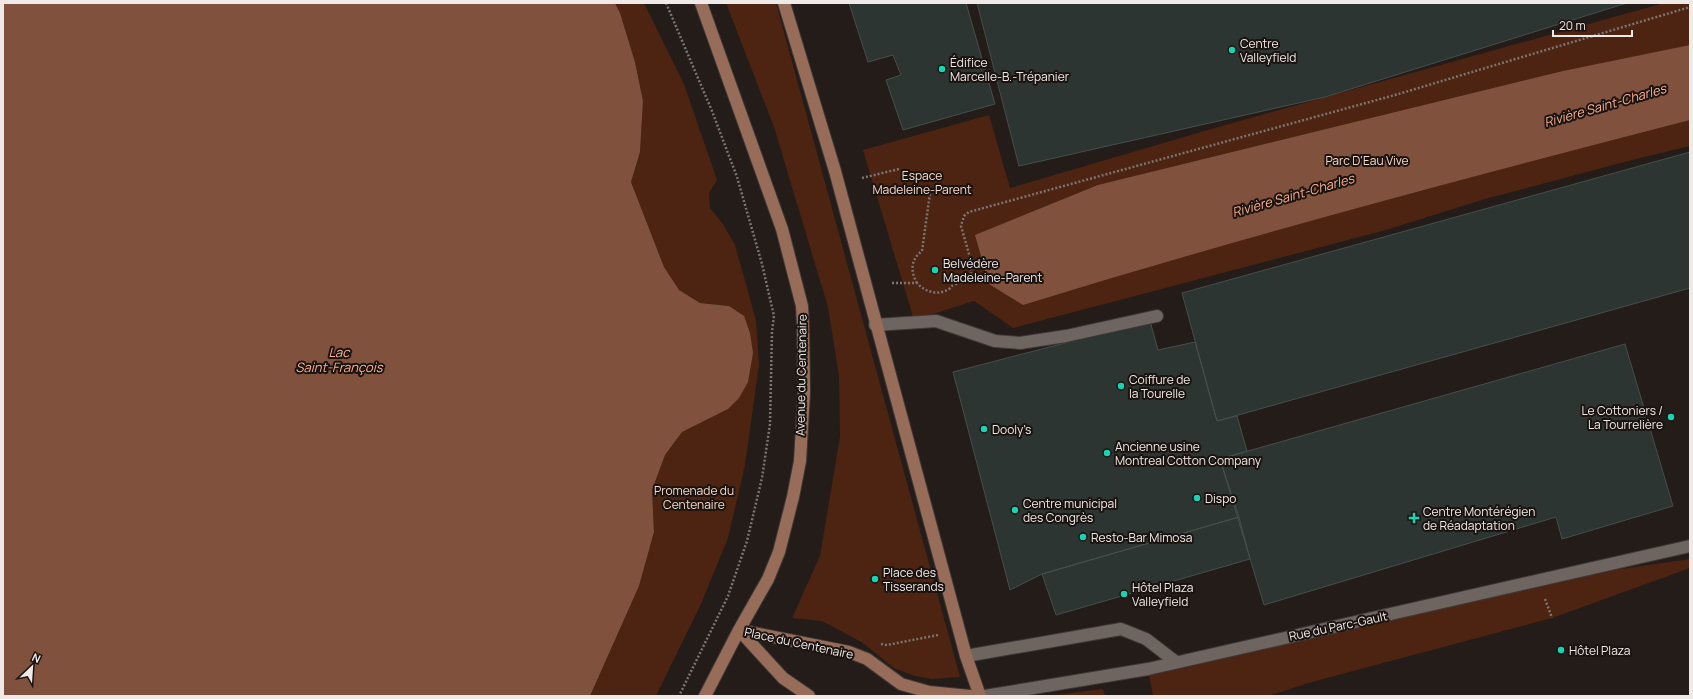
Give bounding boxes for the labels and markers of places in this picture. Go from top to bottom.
place label: Centre Valleyfield [1240,35,1296,66]
marker: Centre Valleyfield [1227,45,1237,55]
place label: Édifice Marcelle-B.-Trépanier [950,54,1070,85]
marker: Édifice Marcelle-B.-Trépanier [937,64,947,74]
place label: Belvédère Madeleine-Parent [943,255,1042,286]
marker: Belvédère Madeleine-Parent [930,265,940,275]
place label: Coiffure de la Tourelle [1129,371,1190,402]
marker: Coiffure de la Tourelle [1116,381,1126,391]
place label: Le Cottoniers / La Tourrelière [1581,402,1663,433]
marker: Le Cottoniers / La Tourrelière [1666,412,1676,422]
place label: Dooly's [992,421,1031,438]
marker: Dooly's [979,424,989,434]
place label: Ancienne usine Montreal Cotton Company [1115,438,1262,469]
marker: Ancienne usine Montreal Cotton Company [1102,448,1112,458]
place label: Dispo [1205,490,1236,507]
marker: Dispo [1192,493,1202,503]
place label: Centre municipal des Congrès [1023,495,1117,526]
place label: Centre Montérégien de Réadaptation [1423,503,1535,534]
marker: Centre municipal des Congrès [1010,505,1020,515]
marker: Centre Montérégien de Réadaptation [1408,512,1420,524]
place label: Resto-Bar Mimosa [1091,529,1192,546]
marker: Resto-Bar Mimosa [1078,532,1088,542]
place label: Place des Tisserands [883,564,944,595]
marker: Place des Tisserands [870,574,880,584]
place label: Hôtel Plaza Valleyfield [1132,579,1193,610]
marker: Hôtel Plaza Valleyfield [1119,589,1129,599]
place label: Hôtel Plaza [1569,642,1630,659]
marker: Hôtel Plaza [1556,645,1566,655]

